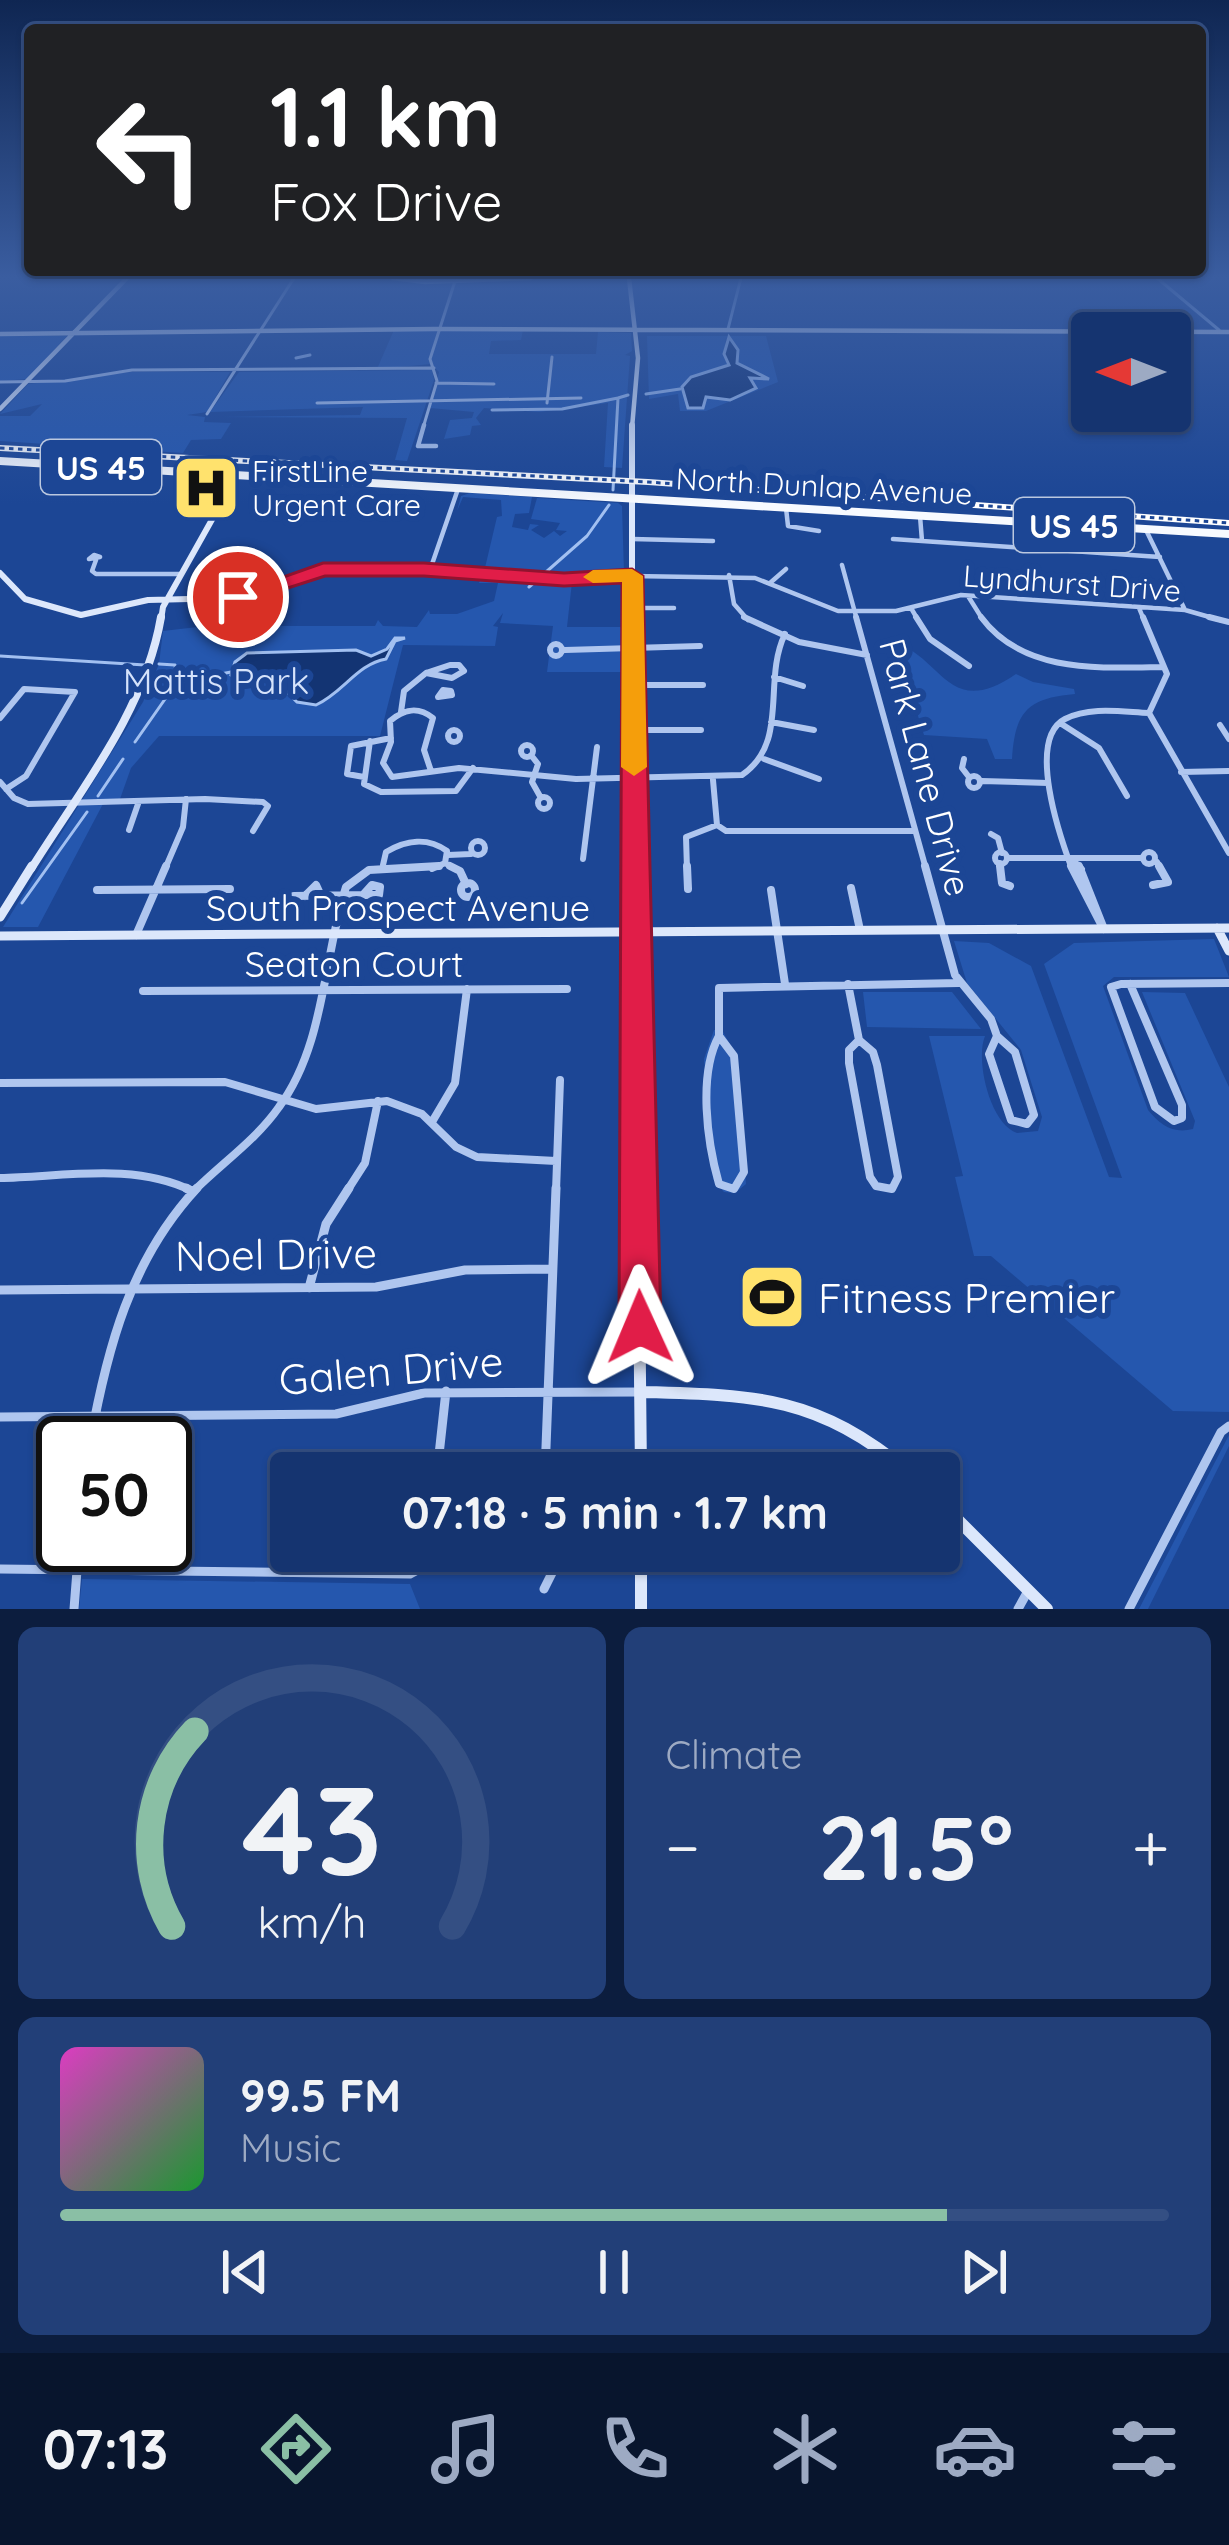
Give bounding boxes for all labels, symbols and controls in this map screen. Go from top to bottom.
text: 1.1 km [270,63,501,168]
icon: left [72,72,228,228]
text: Fox Drive [270,167,503,235]
north arrow [1071,312,1191,432]
map controls [1071,312,1191,432]
road number: US 45 [41,440,161,494]
place label: FirstLine Urgent Care [252,452,421,524]
hospital icon: FirstLine Urgent Care [171,453,241,523]
street label: North Dunlap Avenue [675,459,973,513]
road number: US 45 [1014,498,1134,552]
pin [187,546,289,648]
street label: Lyndhurst Drive [962,556,1182,610]
icon: arrive [205,564,271,630]
street label: Park Lane Drive [870,633,982,901]
park label: Mattis Park [123,658,309,703]
street label: South Prospect Avenue [206,885,590,930]
street label: Seaton Court [245,941,463,986]
street label: Noel Drive [175,1226,377,1282]
sports icon: Fitness Premier [737,1262,807,1332]
position arrow [577,1264,703,1390]
place label: Fitness Premier [818,1271,1115,1324]
street label: Galen Drive [277,1334,505,1406]
speed limit sign: 50 [36,1416,192,1572]
text: 07:18 · 5 min · 1.7 km [402,1484,828,1540]
text: Climate [666,1730,803,1779]
text: 43 [242,1750,382,1906]
text: 21.5° [818,1790,1014,1903]
text: − [666,1805,700,1888]
text: + [1132,1805,1169,1888]
text: km/h [257,1895,366,1949]
text: 99.5 FM [240,2067,401,2123]
text: Music [240,2123,341,2172]
icon: previous [212,2239,278,2305]
icon: pause [581,2239,647,2305]
icon: next [951,2239,1017,2305]
icon: directions [254,2407,338,2491]
icon: music [424,2407,508,2491]
icon: phone [593,2407,677,2491]
icon: climate [763,2407,847,2491]
icon: car [933,2407,1017,2491]
icon: filters [1102,2407,1186,2491]
text: 07:13 [43,2415,168,2483]

